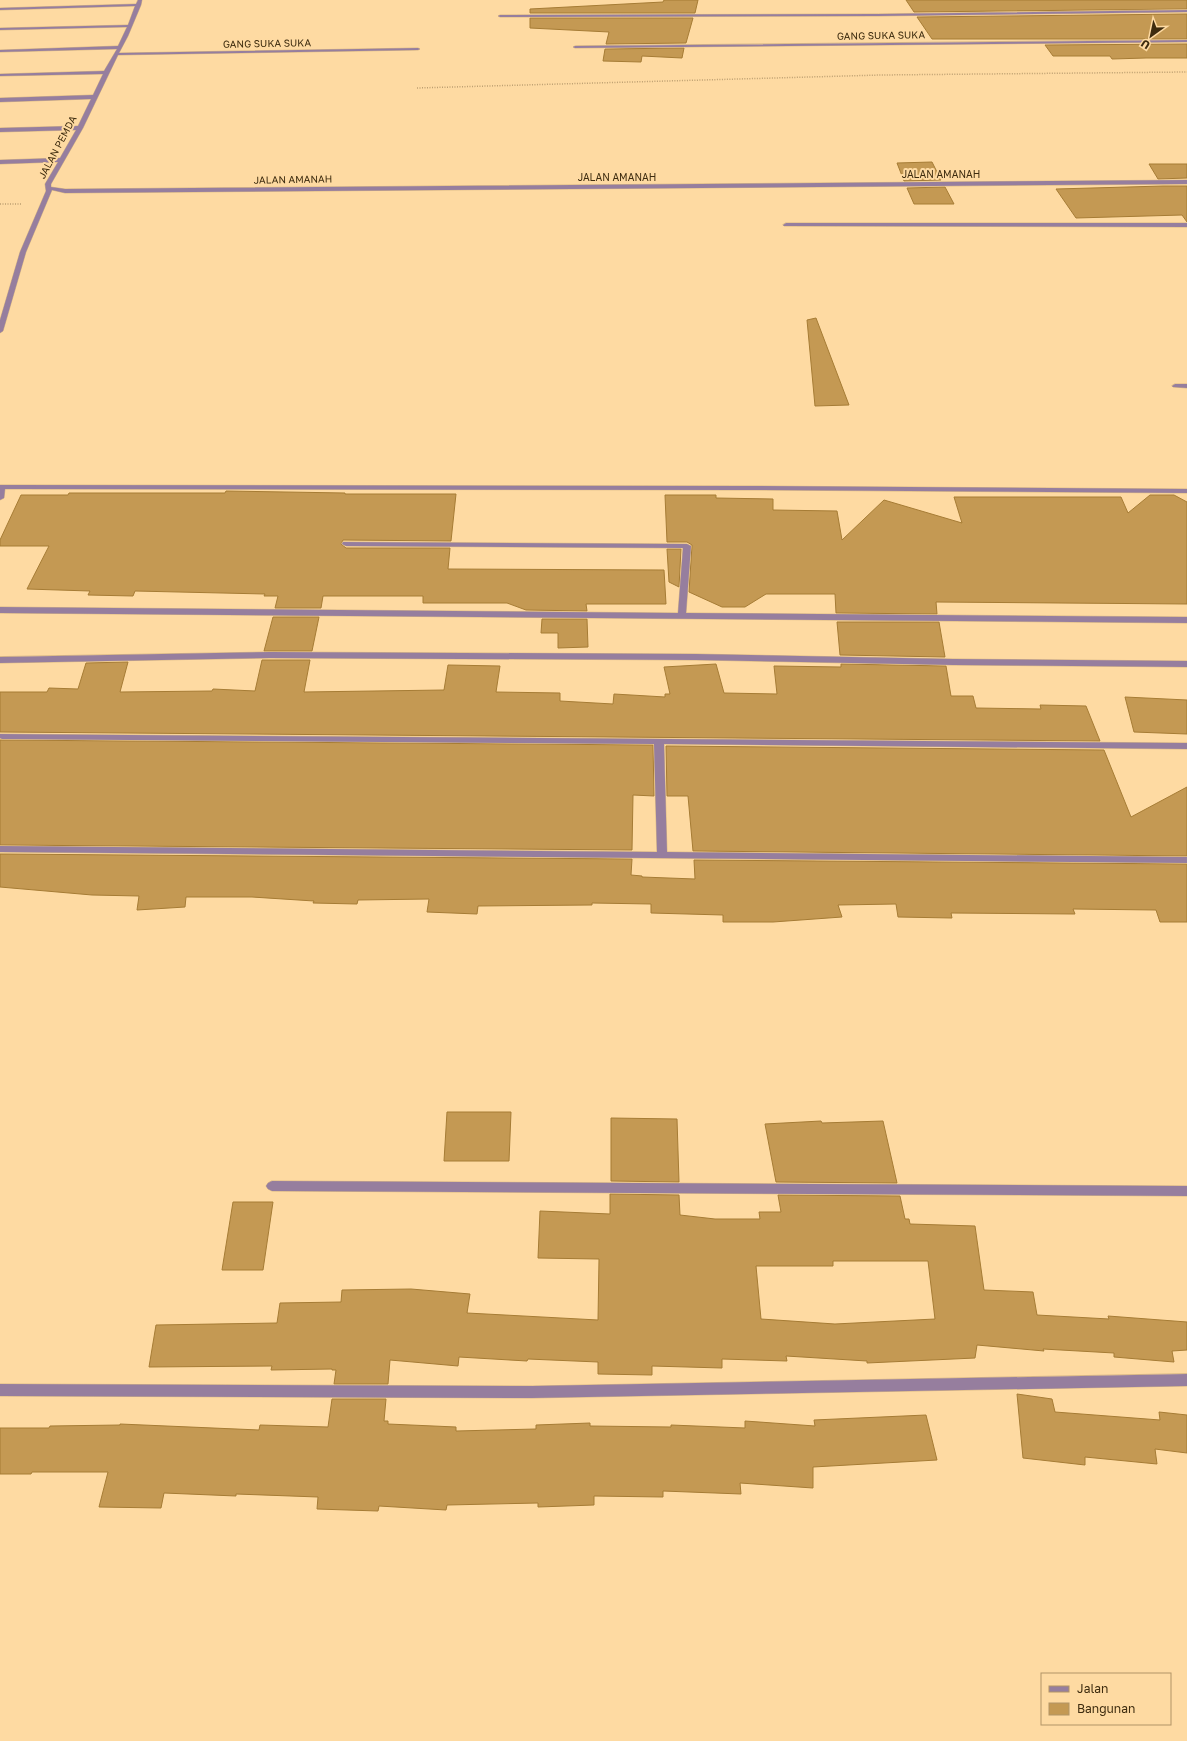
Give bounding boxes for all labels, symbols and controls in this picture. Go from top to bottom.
north arrow [1131,16,1171,56]
street label: GANG SUKA SUKA [837,28,925,42]
street label: GANG SUKA SUKA [223,36,311,50]
text: U [1138,37,1152,52]
street label: JALAN PEMDA [35,113,79,180]
street label: JALAN AMANAH [902,168,980,180]
street label: JALAN AMANAH [578,171,656,183]
street label: JALAN AMANAH [254,172,332,186]
legend [1041,1673,1171,1725]
text: Jalan [1077,1681,1108,1696]
text: Bangunan [1077,1701,1135,1716]

